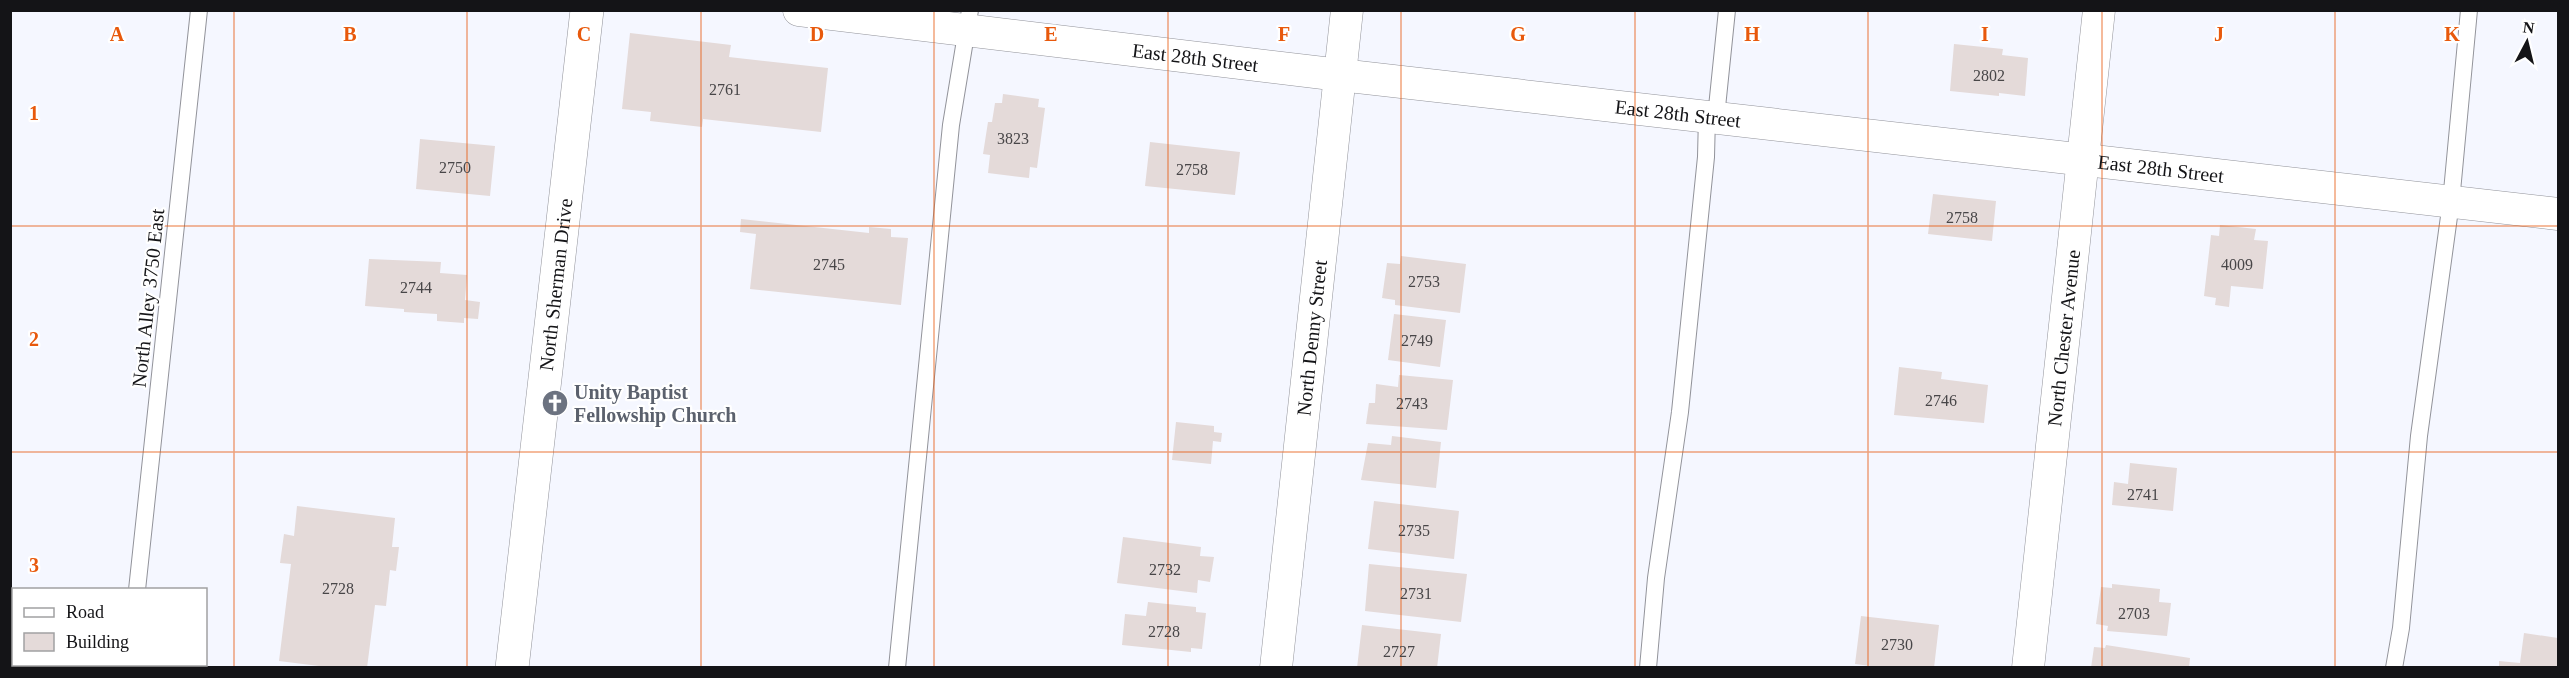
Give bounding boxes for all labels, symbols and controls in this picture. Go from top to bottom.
north arrow [2497,12,2557,72]
text: N [2522,18,2536,37]
text: A [110,23,125,45]
text: B [343,23,357,45]
text: C [577,23,591,45]
text: D [810,23,824,45]
text: E [1044,23,1058,45]
text: F [1278,23,1290,45]
text: G [1510,23,1526,45]
text: H [1744,23,1760,45]
text: I [1981,23,1989,45]
text: J [2214,23,2224,45]
text: K [2444,23,2460,45]
street label: East 28th Street [1131,39,1260,76]
house number: 2802 [1973,67,2005,84]
house number: 2761 [709,81,741,98]
street label: East 28th Street [1614,95,1743,132]
text: 1 [29,102,39,124]
house number: 3823 [997,130,1029,147]
street label: East 28th Street [2097,151,2225,187]
house number: 2750 [439,159,471,176]
house number: 2758 [1176,161,1208,178]
street label: North Sherman Drive [535,197,576,372]
street label: North Alley 3750 East [128,207,169,388]
house number: 2758 [1946,209,1978,226]
street label: North Chester Avenue [2043,248,2084,427]
house number: 2745 [813,256,845,273]
house number: 4009 [2221,256,2253,273]
street label: North Denny Street [1292,258,1331,417]
house number: 2753 [1408,273,1440,290]
house number: 2744 [400,279,432,296]
text: 2 [29,328,39,350]
house number: 2749 [1401,332,1433,349]
place label: Unity Baptist Fellowship Church [574,381,736,427]
church icon: Unity Baptist Fellowship Church [540,388,570,418]
house number: 2746 [1925,392,1957,409]
house number: 2743 [1396,395,1428,412]
house number: 2741 [2127,486,2159,503]
house number: 2735 [1398,522,1430,539]
text: 3 [29,554,39,576]
house number: 2732 [1149,561,1181,578]
house number: 2728 [322,580,354,597]
house number: 2731 [1400,585,1432,602]
legend [12,588,207,666]
text: Road [66,602,104,622]
house number: 2703 [2118,605,2150,622]
house number: 2728 [1148,623,1180,640]
text: Building [66,632,129,652]
house number: 2730 [1881,636,1913,653]
house number: 2727 [1383,643,1415,660]

